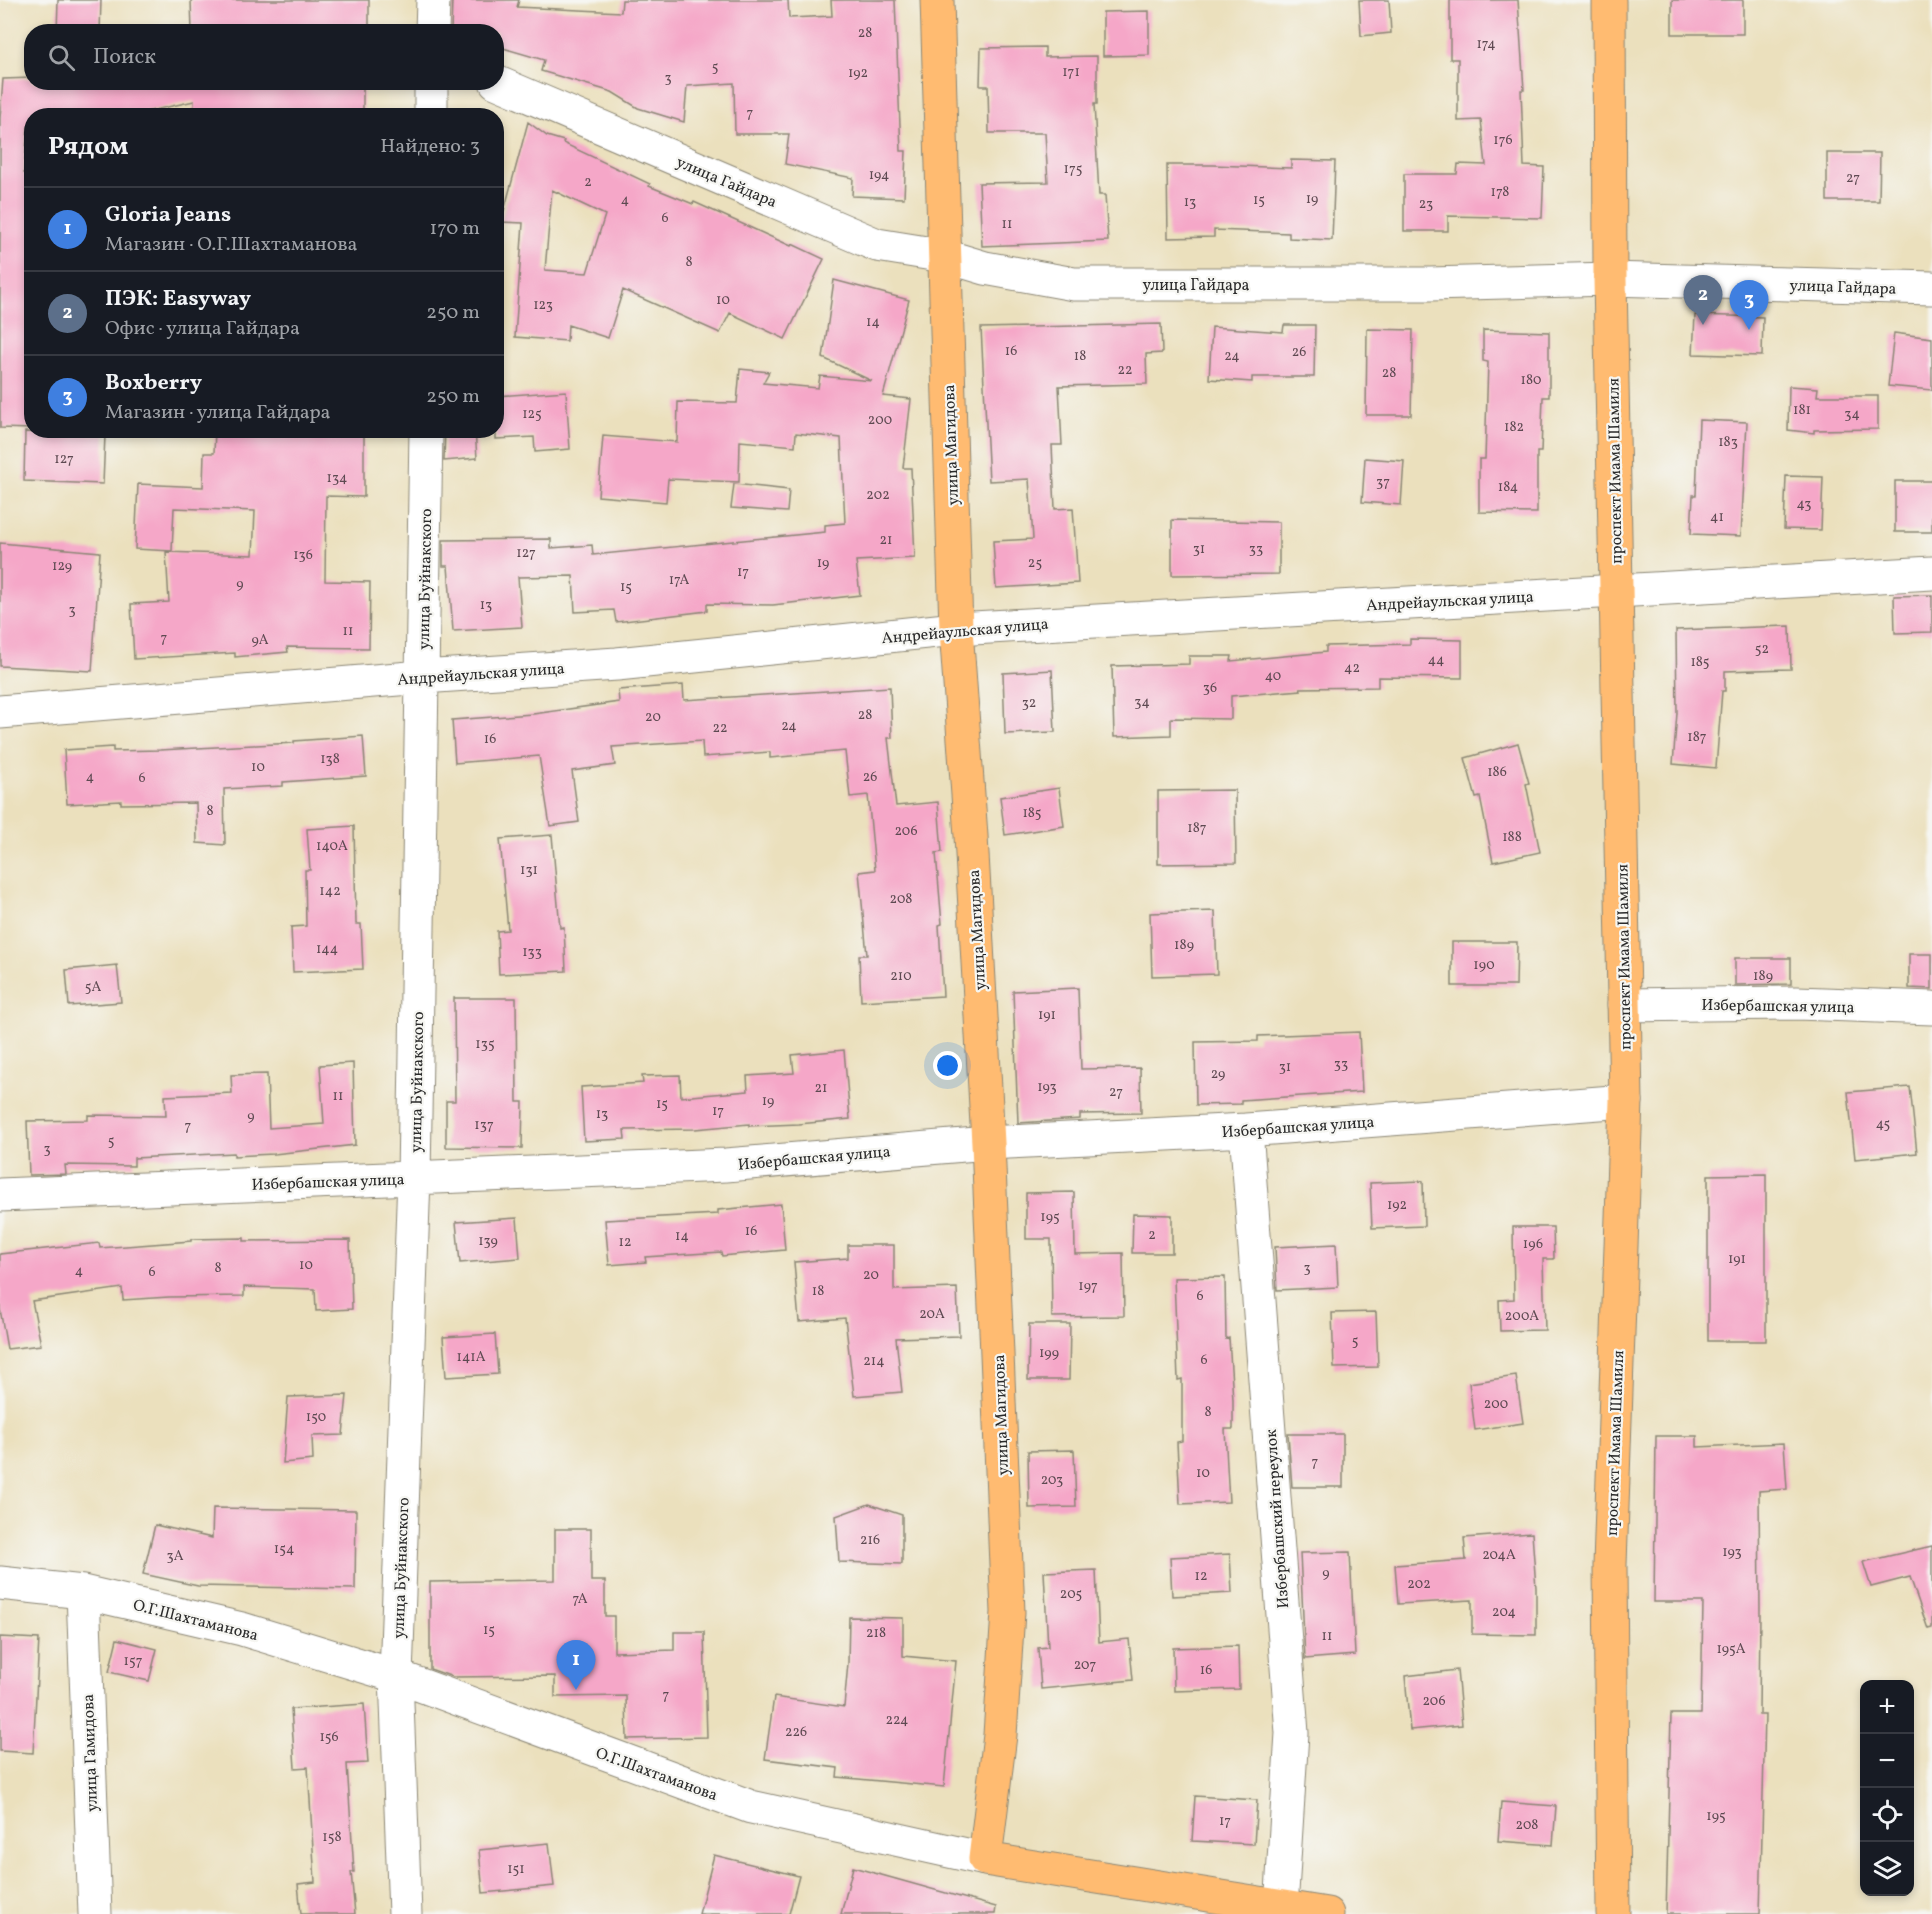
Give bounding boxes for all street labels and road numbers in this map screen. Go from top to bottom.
street label: улица Гайдара [673,152,780,214]
street label: улица Гайдара [1142,275,1250,297]
street label: улица Гайдара [1789,275,1897,301]
street label: проспект Имама Шамиля [1603,378,1629,564]
street label: улица Магидова [939,384,965,506]
street label: улица Буйнакского [414,508,438,650]
street label: Андрейаульская улица [1366,587,1534,617]
street label: Андрейаульская улица [881,614,1050,650]
street label: Андрейаульская улица [397,658,566,692]
street label: проспект Имама Шамиля [1612,864,1638,1050]
street label: улица Магидова [964,869,992,991]
street label: Избербашская улица [1701,995,1855,1019]
street label: улица Буйнакского [406,1011,430,1153]
street label: Избербашская улица [1221,1112,1375,1144]
street label: Избербашская улица [737,1141,891,1177]
street label: Избербашская улица [251,1169,405,1197]
street label: проспект Имама Шамиля [1602,1350,1630,1536]
street label: улица Магидова [989,1354,1015,1476]
street label: Избербашский переулок [1261,1428,1295,1609]
street label: улица Буйнакского [389,1497,415,1639]
street label: О.Г.Шахтаманова [131,1595,260,1647]
street label: улица Гамидова [78,1694,104,1812]
street label: О.Г.Шахтаманова [592,1743,720,1807]

